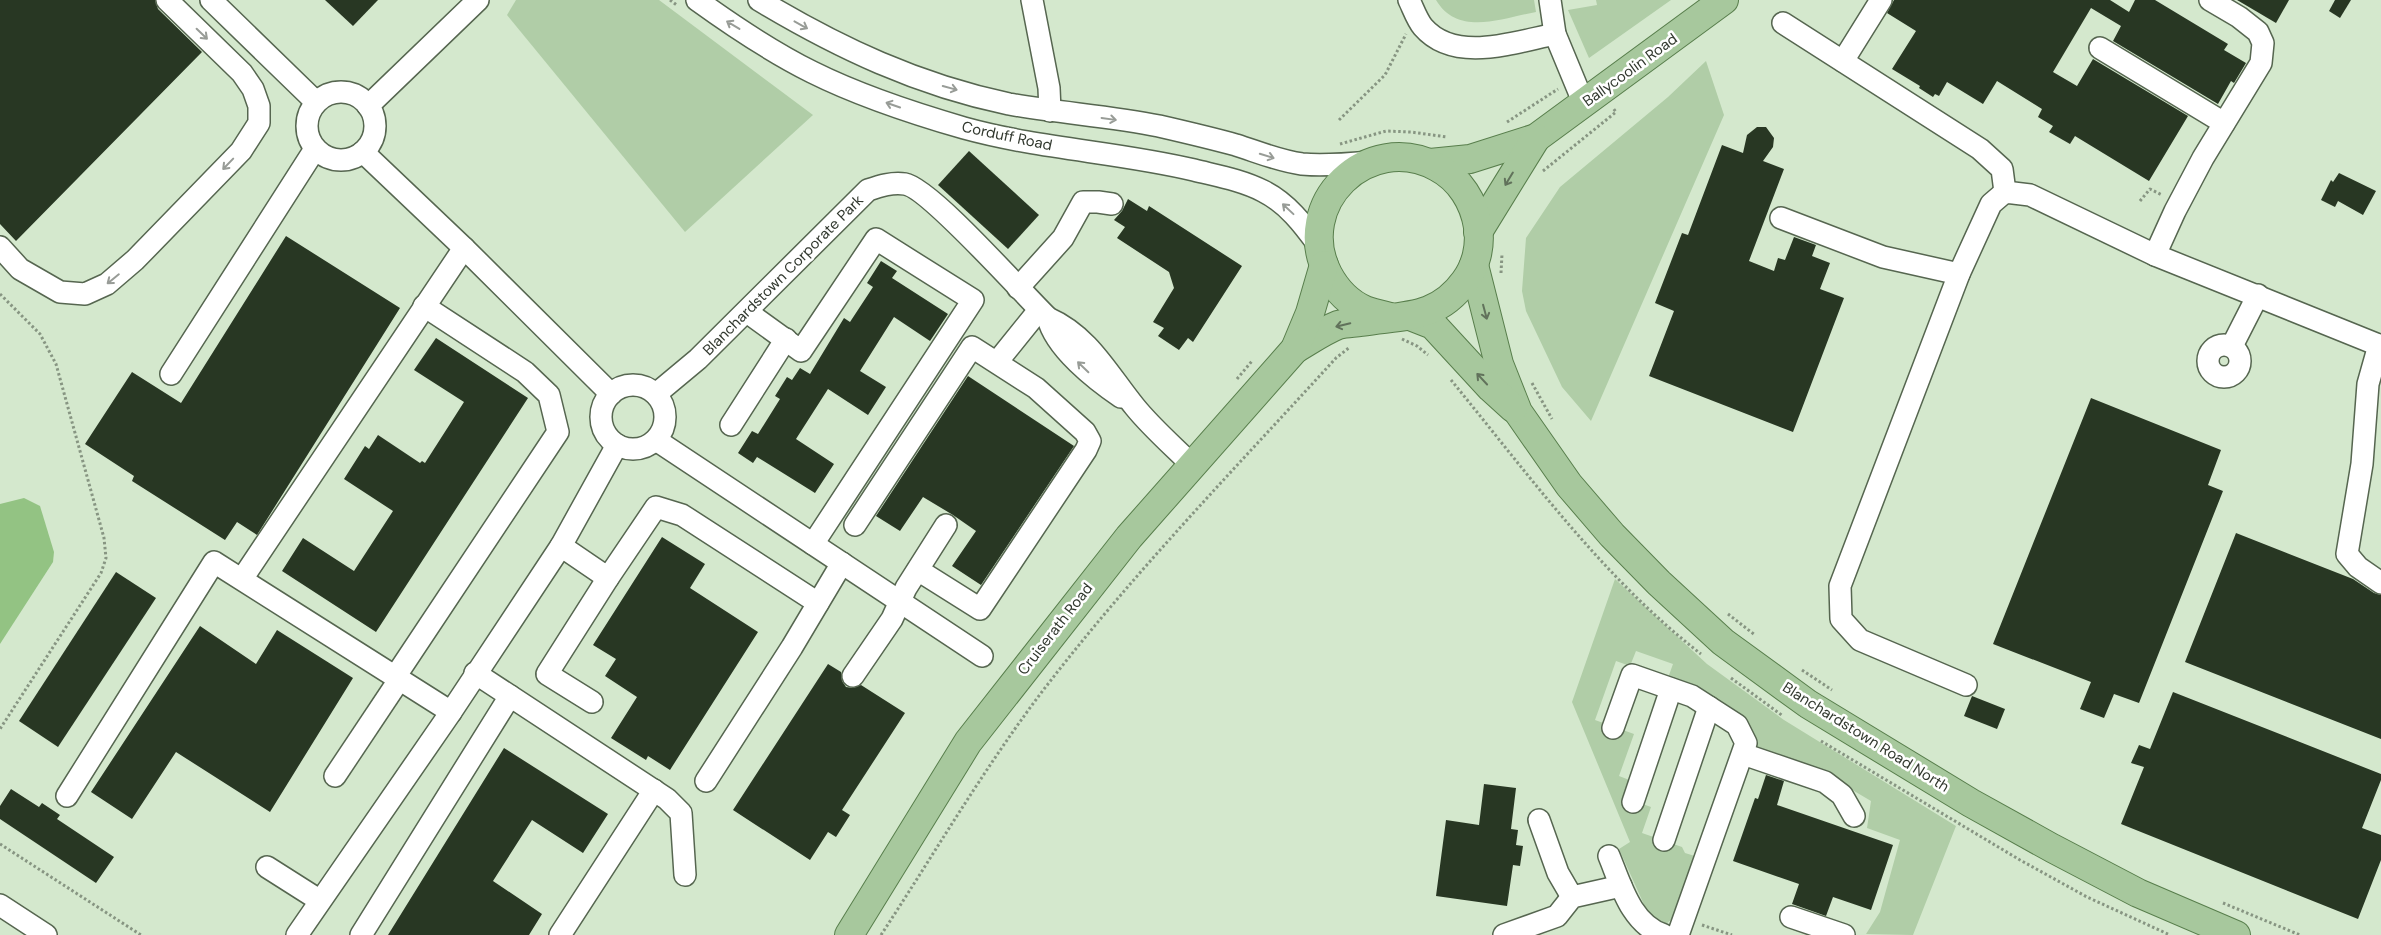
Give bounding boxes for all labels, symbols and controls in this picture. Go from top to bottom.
one-way arrow [726,19,740,30]
one-way arrow [793,21,808,30]
one-way arrow [196,28,208,40]
street label: Ballycoolin Road [1579,29,1681,111]
one-way arrow [942,84,958,94]
one-way arrow [886,100,902,109]
one-way arrow [1101,115,1117,125]
street label: Corduff Road [960,117,1054,155]
one-way arrow [1259,151,1275,161]
one-way arrow [222,158,234,171]
one-way arrow [1504,172,1514,186]
street label: Blanchardstown Corporate Park [698,190,868,360]
one-way arrow [1281,203,1294,215]
one-way arrow [106,273,119,284]
one-way arrow [1481,304,1490,320]
one-way arrow [1335,321,1351,330]
one-way arrow [1077,361,1090,373]
one-way arrow [1477,372,1488,385]
street label: Cruiserath Road [1013,579,1097,679]
street label: Blanchardstown Road North [1779,677,1953,797]

